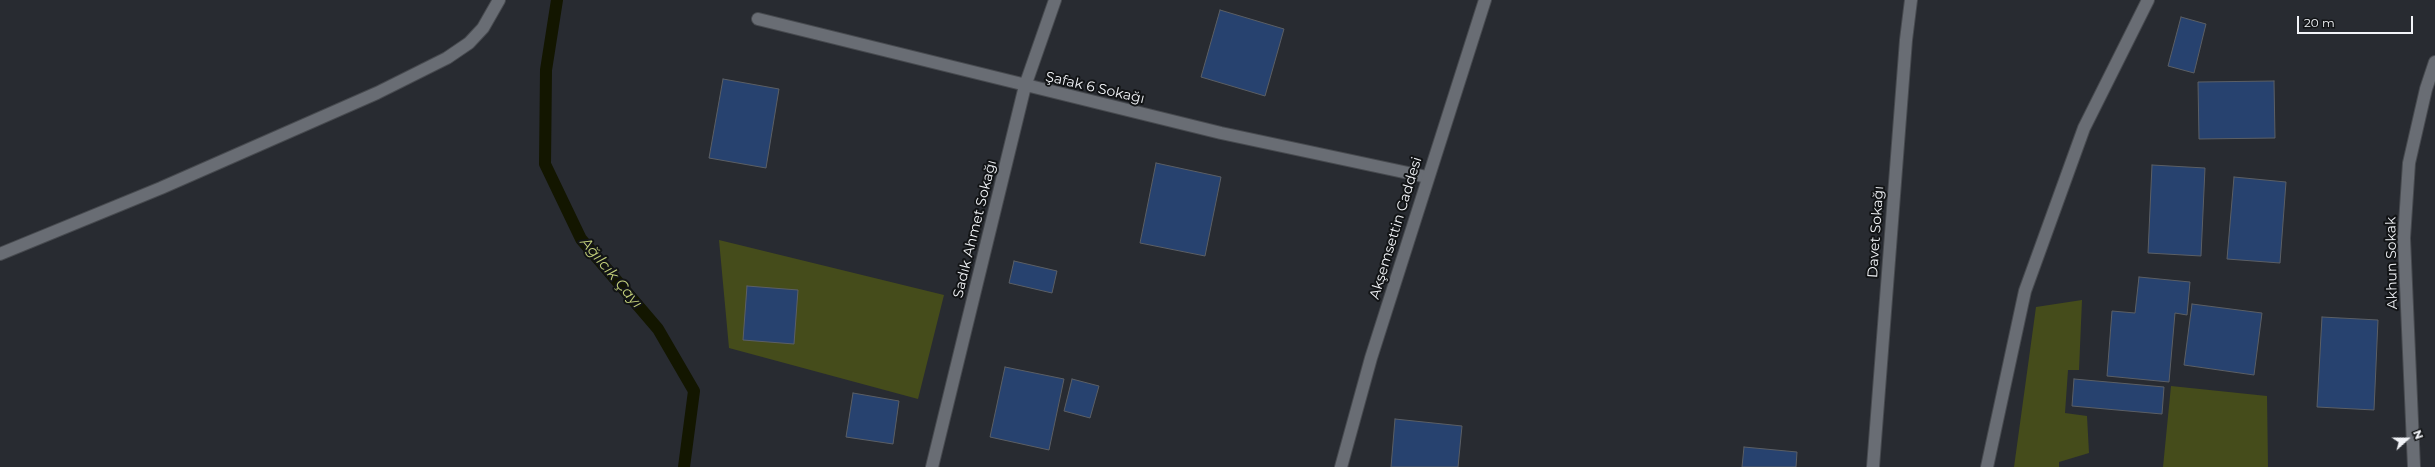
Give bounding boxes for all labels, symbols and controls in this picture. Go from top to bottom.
scale bar [2299,8,2415,34]
text: 20 m [2304,15,2335,30]
street label: Şafak 6 Sokağı [1044,68,1146,108]
street label: Akşemsettin Caddesi [1366,155,1426,301]
street label: Sadık Ahmet Sokağı [950,158,1000,300]
street label: Davet Sokağı [1864,185,1888,279]
street label: Akhun Sokak [2383,217,2401,309]
water label: Ağılcık Çayı [576,234,646,312]
north arrow [2387,419,2427,459]
text: N [2410,428,2426,441]

